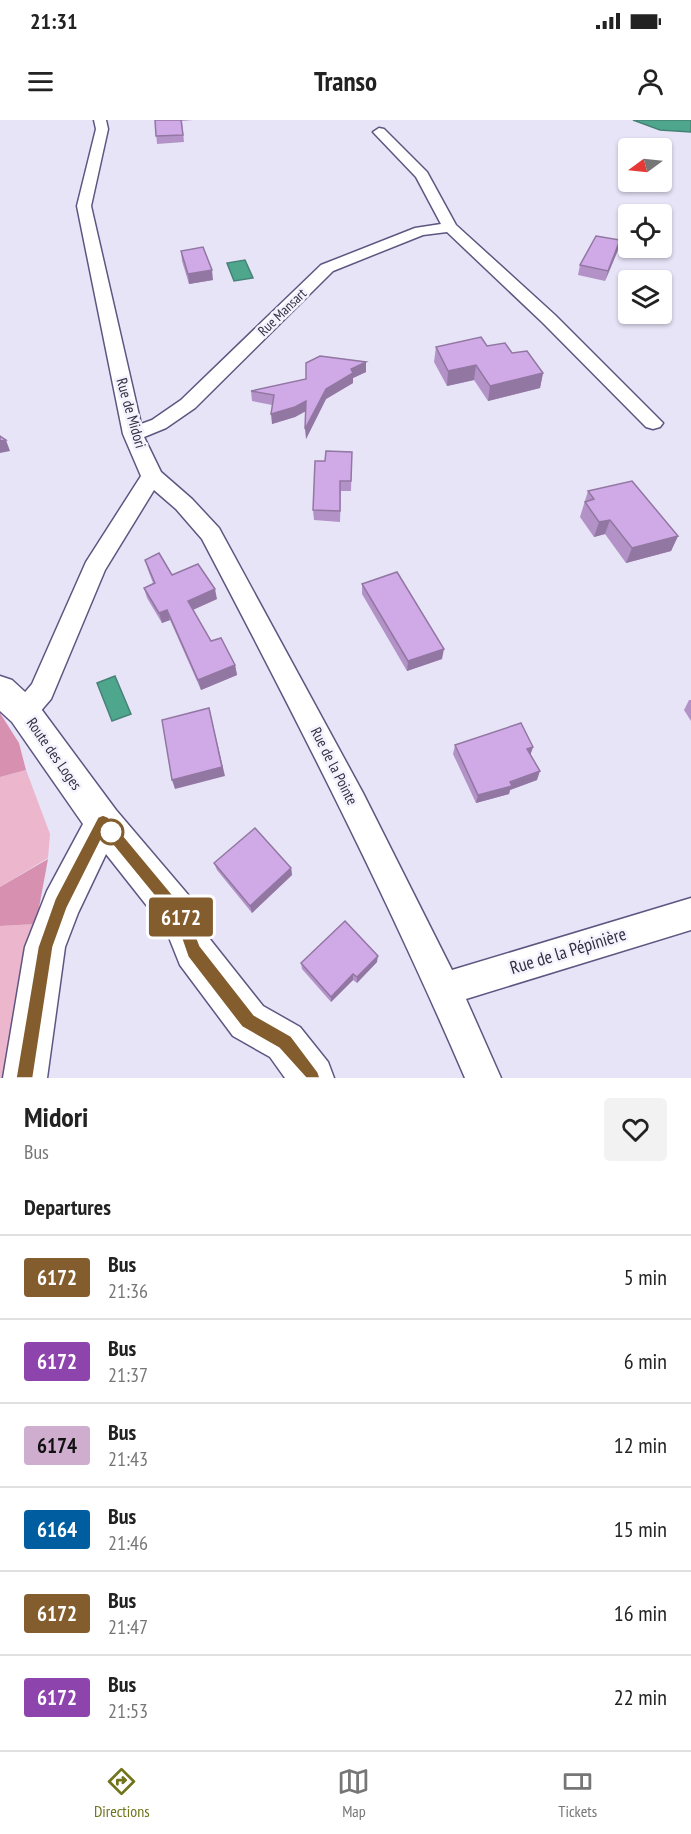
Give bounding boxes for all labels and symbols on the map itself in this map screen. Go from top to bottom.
north arrow [618,138,672,192]
street label: Rue Mansart [254,284,310,340]
street label: Rue de Midori [112,376,151,450]
street label: Route des Loges [23,714,86,793]
street label: Rue de la Pointe [307,724,362,808]
unlabelled marker [98,819,124,845]
line badge: 6172 [139,898,223,936]
street label: Rue de la Pépinière [507,922,629,979]

